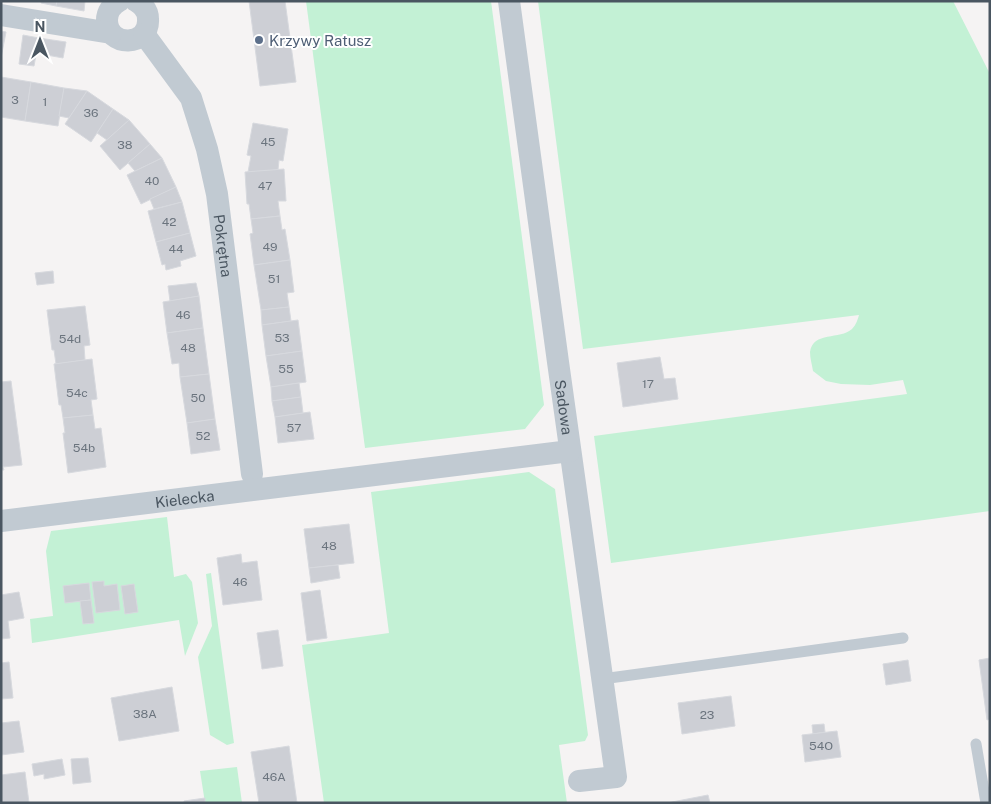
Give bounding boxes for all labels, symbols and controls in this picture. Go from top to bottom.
north arrow [15,15,65,65]
text: N [35,19,45,35]
place label: Krzywy Ratusz [269,32,371,49]
marker: Krzywy Ratusz [253,34,265,46]
house number: 3 [11,93,19,107]
house number: 1 [43,95,47,109]
house number: 36 [84,106,98,120]
house number: 45 [260,135,276,149]
house number: 38 [117,138,133,152]
house number: 40 [145,174,159,188]
house number: 47 [258,179,272,193]
street label: Pokrętna [211,213,236,278]
house number: 42 [162,215,176,229]
house number: 49 [262,240,278,254]
house number: 44 [168,242,184,256]
house number: 51 [268,272,280,286]
house number: 46 [175,308,191,322]
house number: 53 [274,331,290,345]
house number: 54d [59,332,81,346]
house number: 48 [180,341,196,355]
house number: 55 [278,362,294,376]
house number: 17 [642,377,654,391]
street label: Sadowa [552,379,577,436]
house number: 54c [66,386,88,400]
house number: 50 [190,391,206,405]
house number: 57 [287,421,301,435]
house number: 52 [196,429,210,443]
house number: 54b [73,441,95,455]
street label: Kielecka [154,486,215,510]
house number: 48 [321,539,337,553]
house number: 46 [232,575,248,589]
house number: 38A [133,707,157,721]
house number: 23 [700,708,714,722]
house number: 54O [809,739,833,753]
house number: 46A [262,770,286,784]

